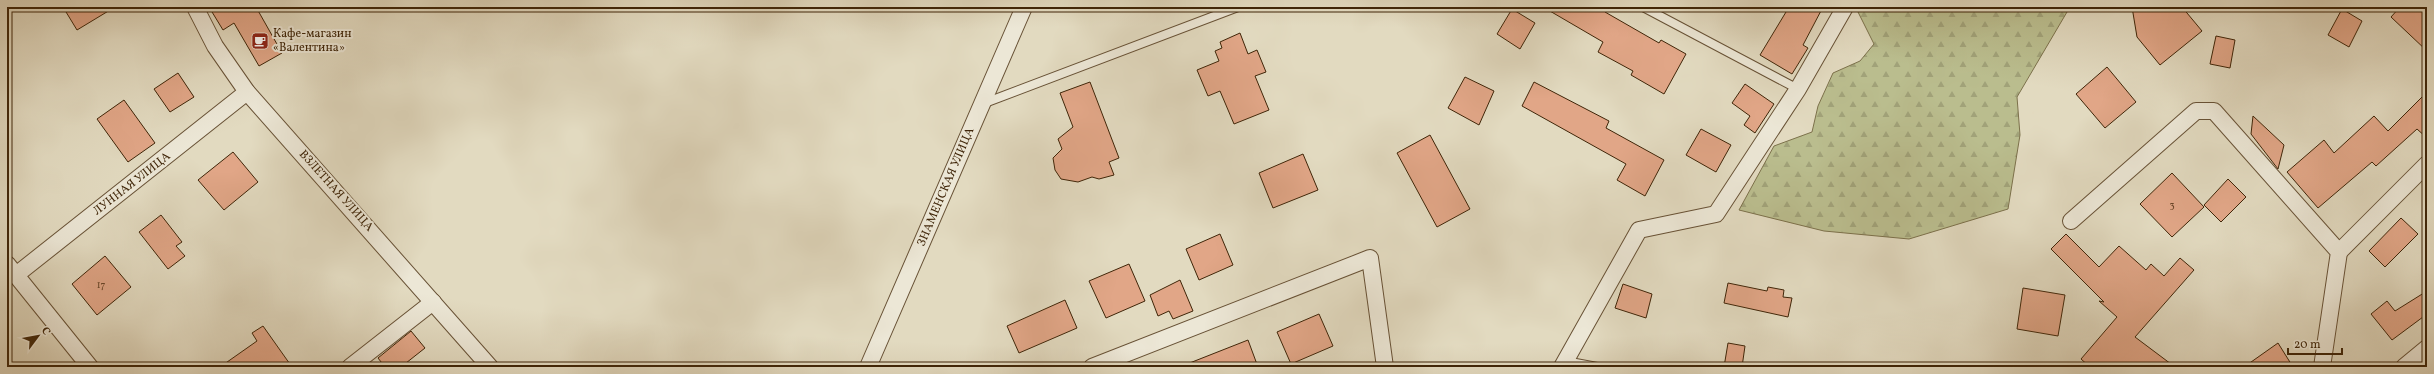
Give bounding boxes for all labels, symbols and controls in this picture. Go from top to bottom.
place label: Кафе-магазин «Валентина» [273,26,351,56]
cafe icon: Кафе-магазин «Валентина» [250,31,270,51]
street label: ЗНАМЕНСКАЯ УЛИЦА [914,125,979,249]
street label: ВЗЛЕТНАЯ УЛИЦА [295,147,377,236]
street label: ЛУННАЯ УЛИЦА [90,148,174,219]
house number: 3 [2169,198,2175,212]
house number: 17 [97,278,106,292]
north arrow [18,316,58,356]
text: С [37,325,53,338]
scale bar [2288,330,2342,356]
text: 20 m [2294,337,2321,353]

